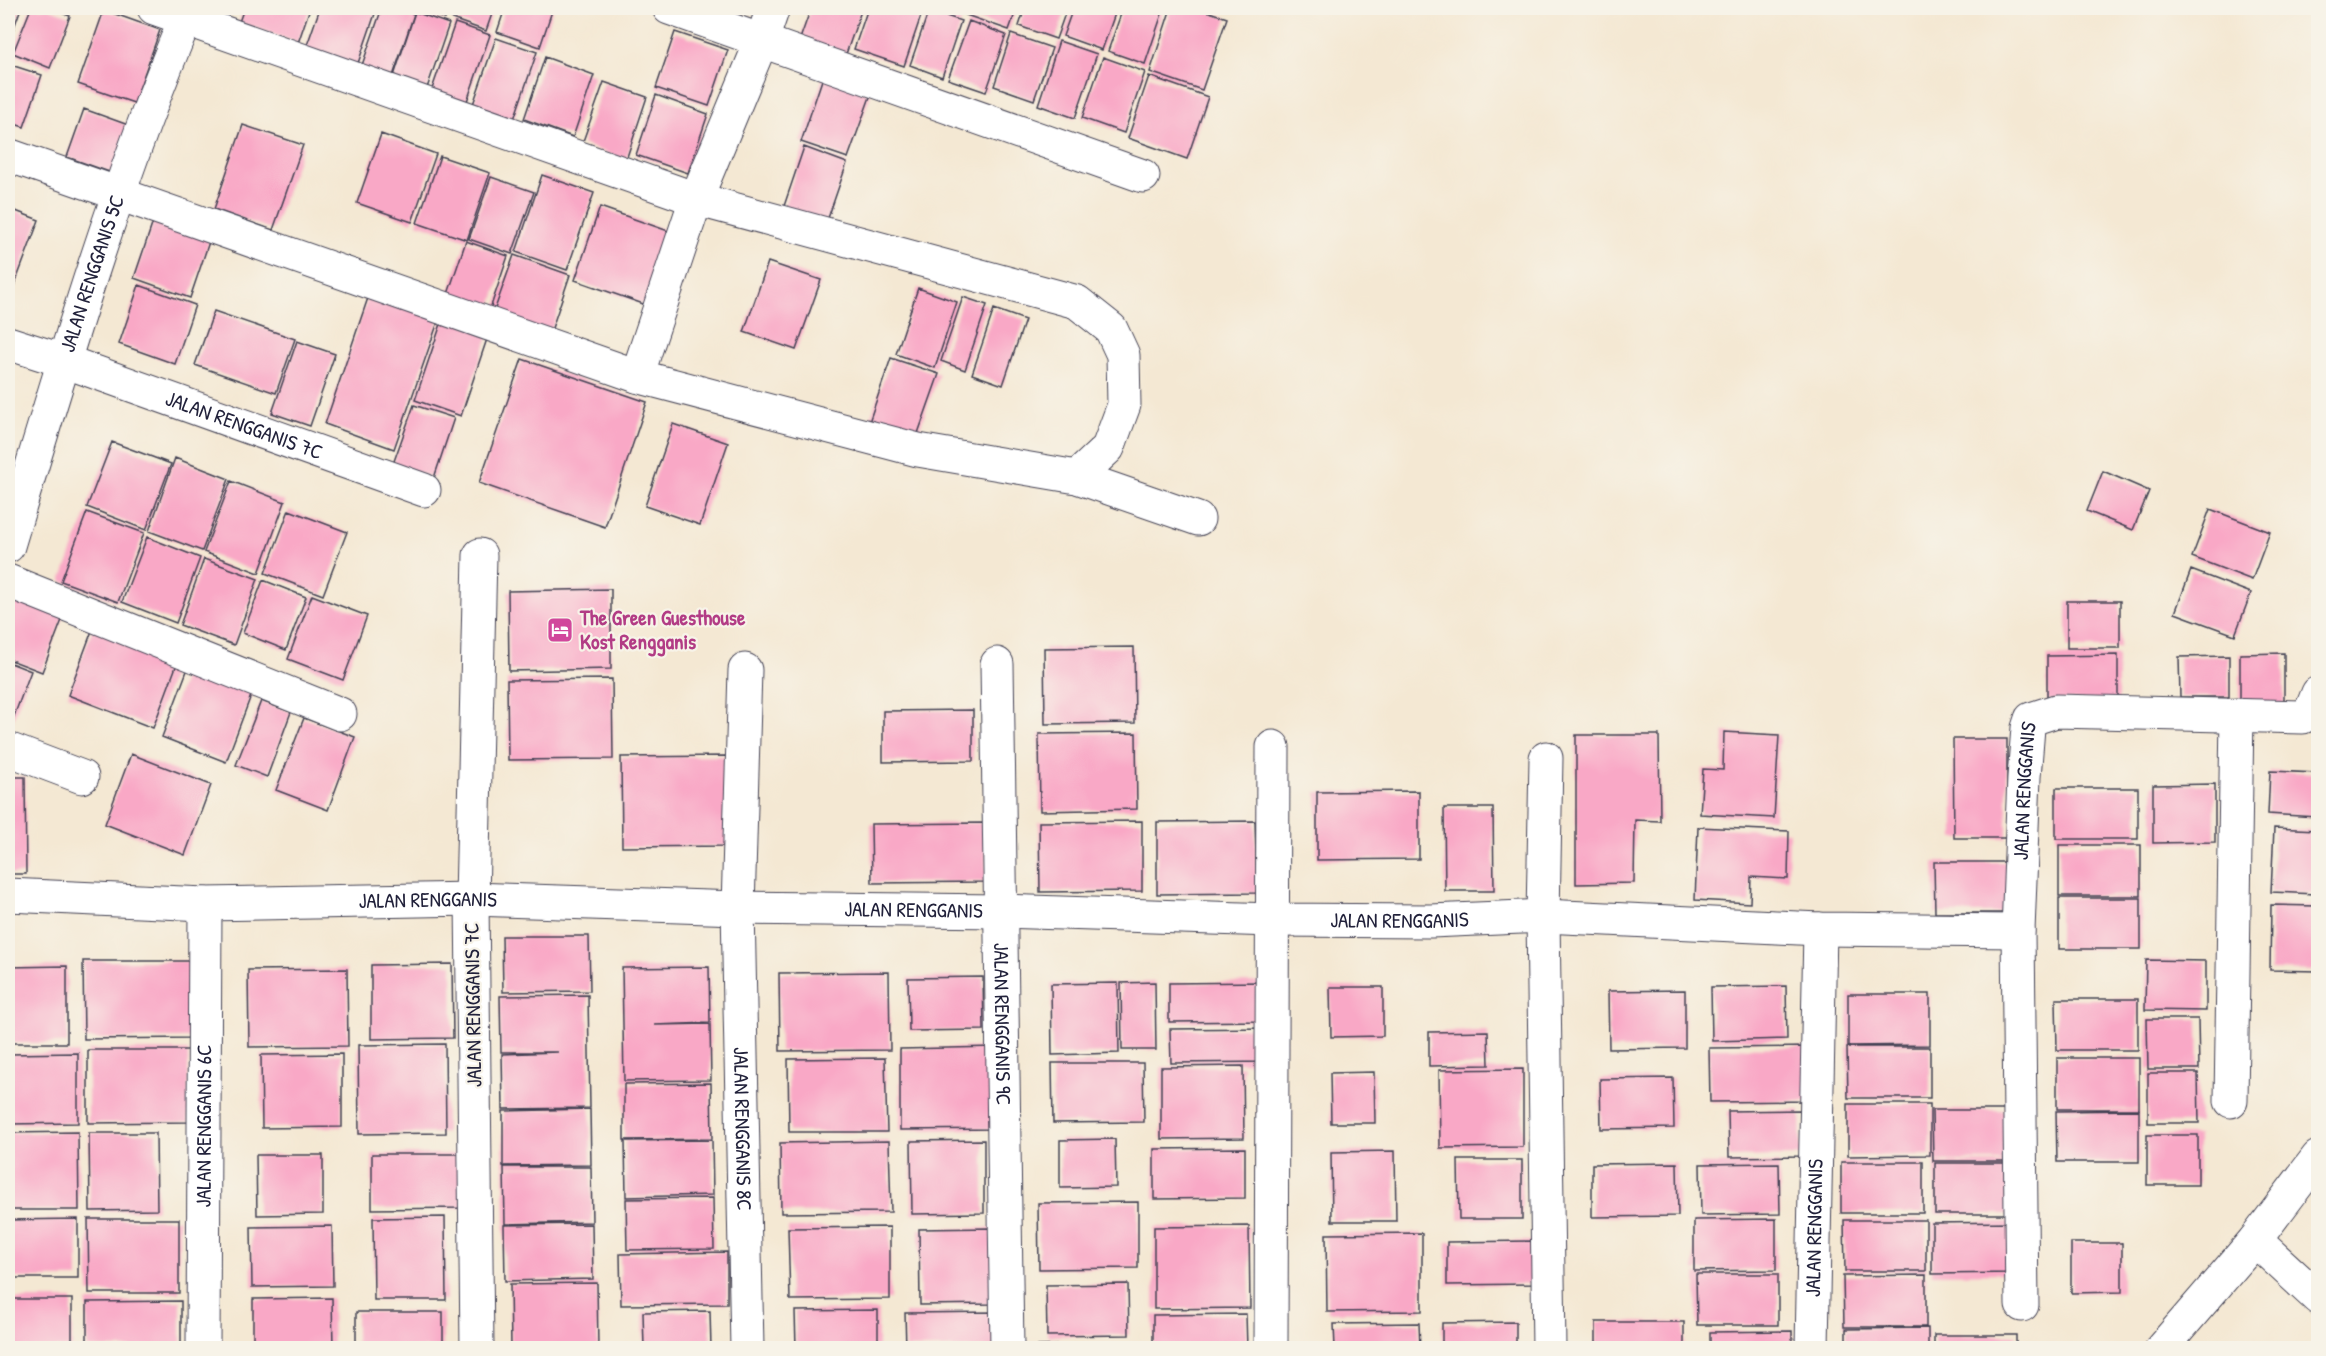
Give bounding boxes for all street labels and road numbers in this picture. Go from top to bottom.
street label: JALAN RENGGANIS 5C [53,191,131,356]
street label: JALAN RENGGANIS 7C [162,384,327,467]
street label: JALAN RENGGANIS [2006,717,2043,861]
street label: JALAN RENGGANIS [358,884,498,915]
street label: JALAN RENGGANIS [844,894,983,925]
street label: JALAN RENGGANIS [1330,904,1470,935]
street label: JALAN RENGGANIS 7C [457,922,488,1088]
street label: JALAN RENGGANIS 9C [987,943,1018,1105]
street label: JALAN RENGGANIS 6C [189,1044,218,1208]
street label: JALAN RENGGANIS 8C [727,1047,759,1211]
street label: JALAN RENGGANIS [1798,1158,1830,1297]

